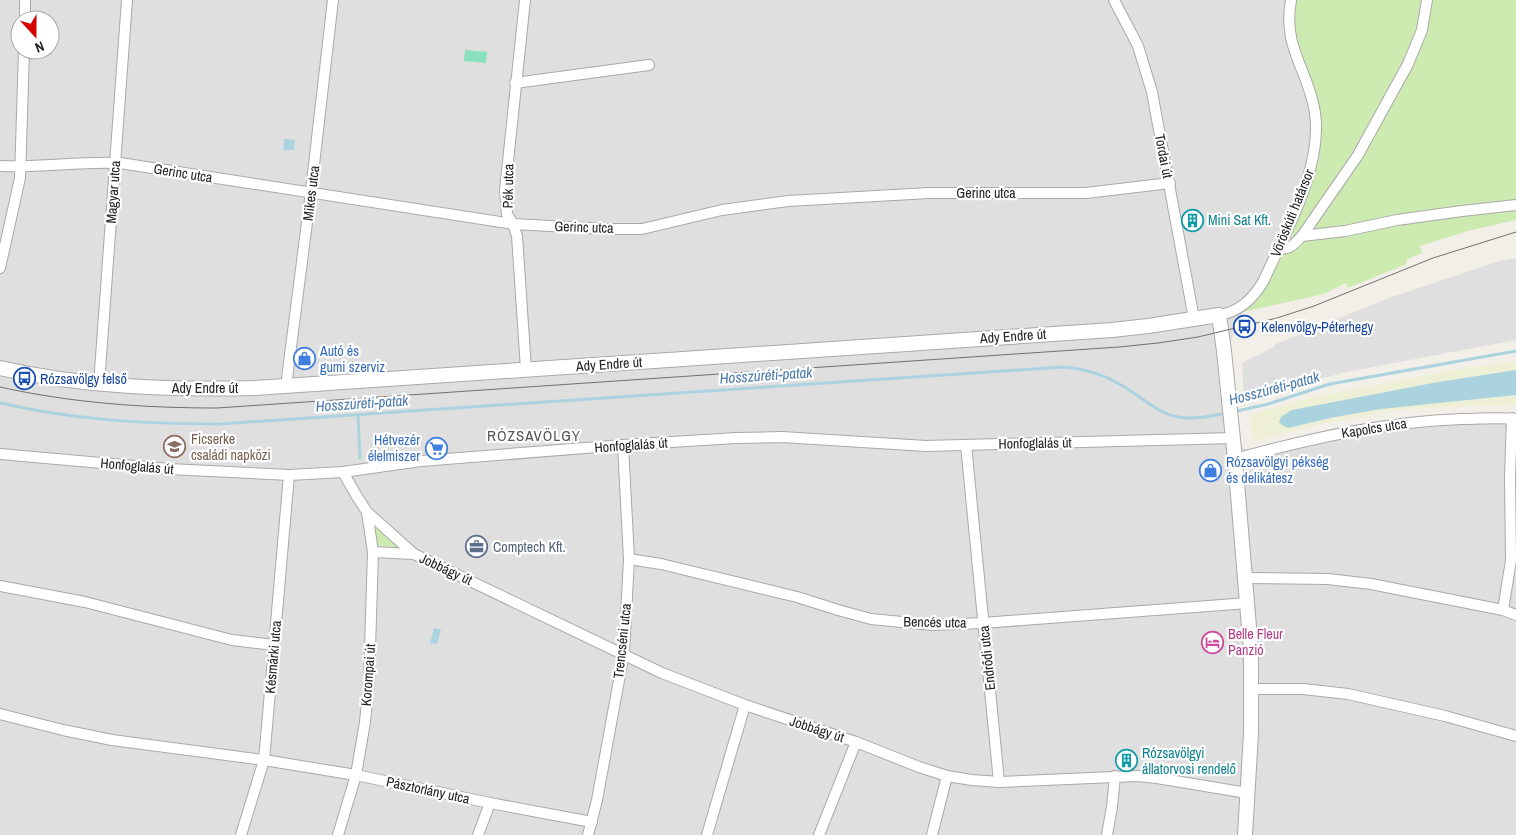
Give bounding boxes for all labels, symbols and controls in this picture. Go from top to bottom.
north arrow [10,10,60,60]
text: N [33,37,47,57]
street label: Tordai út [1151,132,1177,180]
street label: Magyar utca [102,159,124,224]
street label: Gerinc utca [152,159,214,187]
street label: Pék utca [499,163,517,208]
street label: Mikes utca [299,164,323,222]
street label: Vöröskúti határsor [1266,166,1318,260]
street label: Gerinc utca [956,184,1016,202]
building icon: Mini Sat Kft. [1180,208,1204,232]
place label: Mini Sat Kft. [1208,211,1271,229]
street label: Gerinc utca [554,217,615,237]
bus stop icon: Kelenvölgy-Péterhegy [1233,315,1257,339]
place label: Kelenvölgy-Péterhegy [1261,318,1374,336]
street label: Ady Endre út [978,325,1047,347]
place label: Autó és gumi szerviz [319,342,385,376]
shop icon: Autó és gumi szerviz [292,347,316,371]
street label: Ady Endre út [574,353,643,375]
water label: Hosszúréti-patak [719,361,814,389]
water label: Hosszúréti-patak [1226,366,1322,410]
bus stop icon: Rózsavölgy felső [12,367,36,391]
place label: Rózsavölgy felső [40,370,127,388]
street label: Ady Endre út [171,379,238,397]
water label: Hosszúréti-patak [315,389,410,417]
street label: Kapolcs utca [1340,414,1408,442]
district label: RÓZSAVÖLGY [487,425,581,446]
place label: Ficserke családi napközi [191,430,271,464]
place label: Hétvezér élelmiszer [368,431,420,465]
street label: Honfoglalás út [594,433,668,457]
street label: Honfoglalás út [998,433,1072,453]
school or university icon: Ficserke családi napközi [163,435,187,459]
supermarket icon: Hétvezér élelmiszer [424,436,448,460]
place label: Rózsavölgyi pékség és delikátesz [1226,453,1329,487]
street label: Honfoglalás út [100,454,174,478]
shop icon: Rózsavölgyi pékség és delikátesz [1198,458,1222,482]
office icon: Comptech Kft. [465,535,489,559]
place label: Comptech Kft. [493,538,566,556]
street label: Jobbágy út [417,549,475,589]
street label: Trencséni utca [609,602,635,679]
street label: Bencés utca [903,612,967,632]
street label: Késmárki utca [261,619,285,694]
street label: Endrődi utca [975,624,999,691]
place label: Belle Fleur Panzió [1228,625,1283,659]
hotel icon: Belle Fleur Panzió [1200,630,1224,654]
street label: Korompai út [357,643,379,707]
street label: Jobbágy út [788,712,846,746]
place label: Rózsavölgyi állatorvosi rendelő [1142,744,1236,778]
building icon: Rózsavölgyi állatorvosi rendelő [1114,749,1138,773]
street label: Pásztorlány utca [385,772,472,808]

